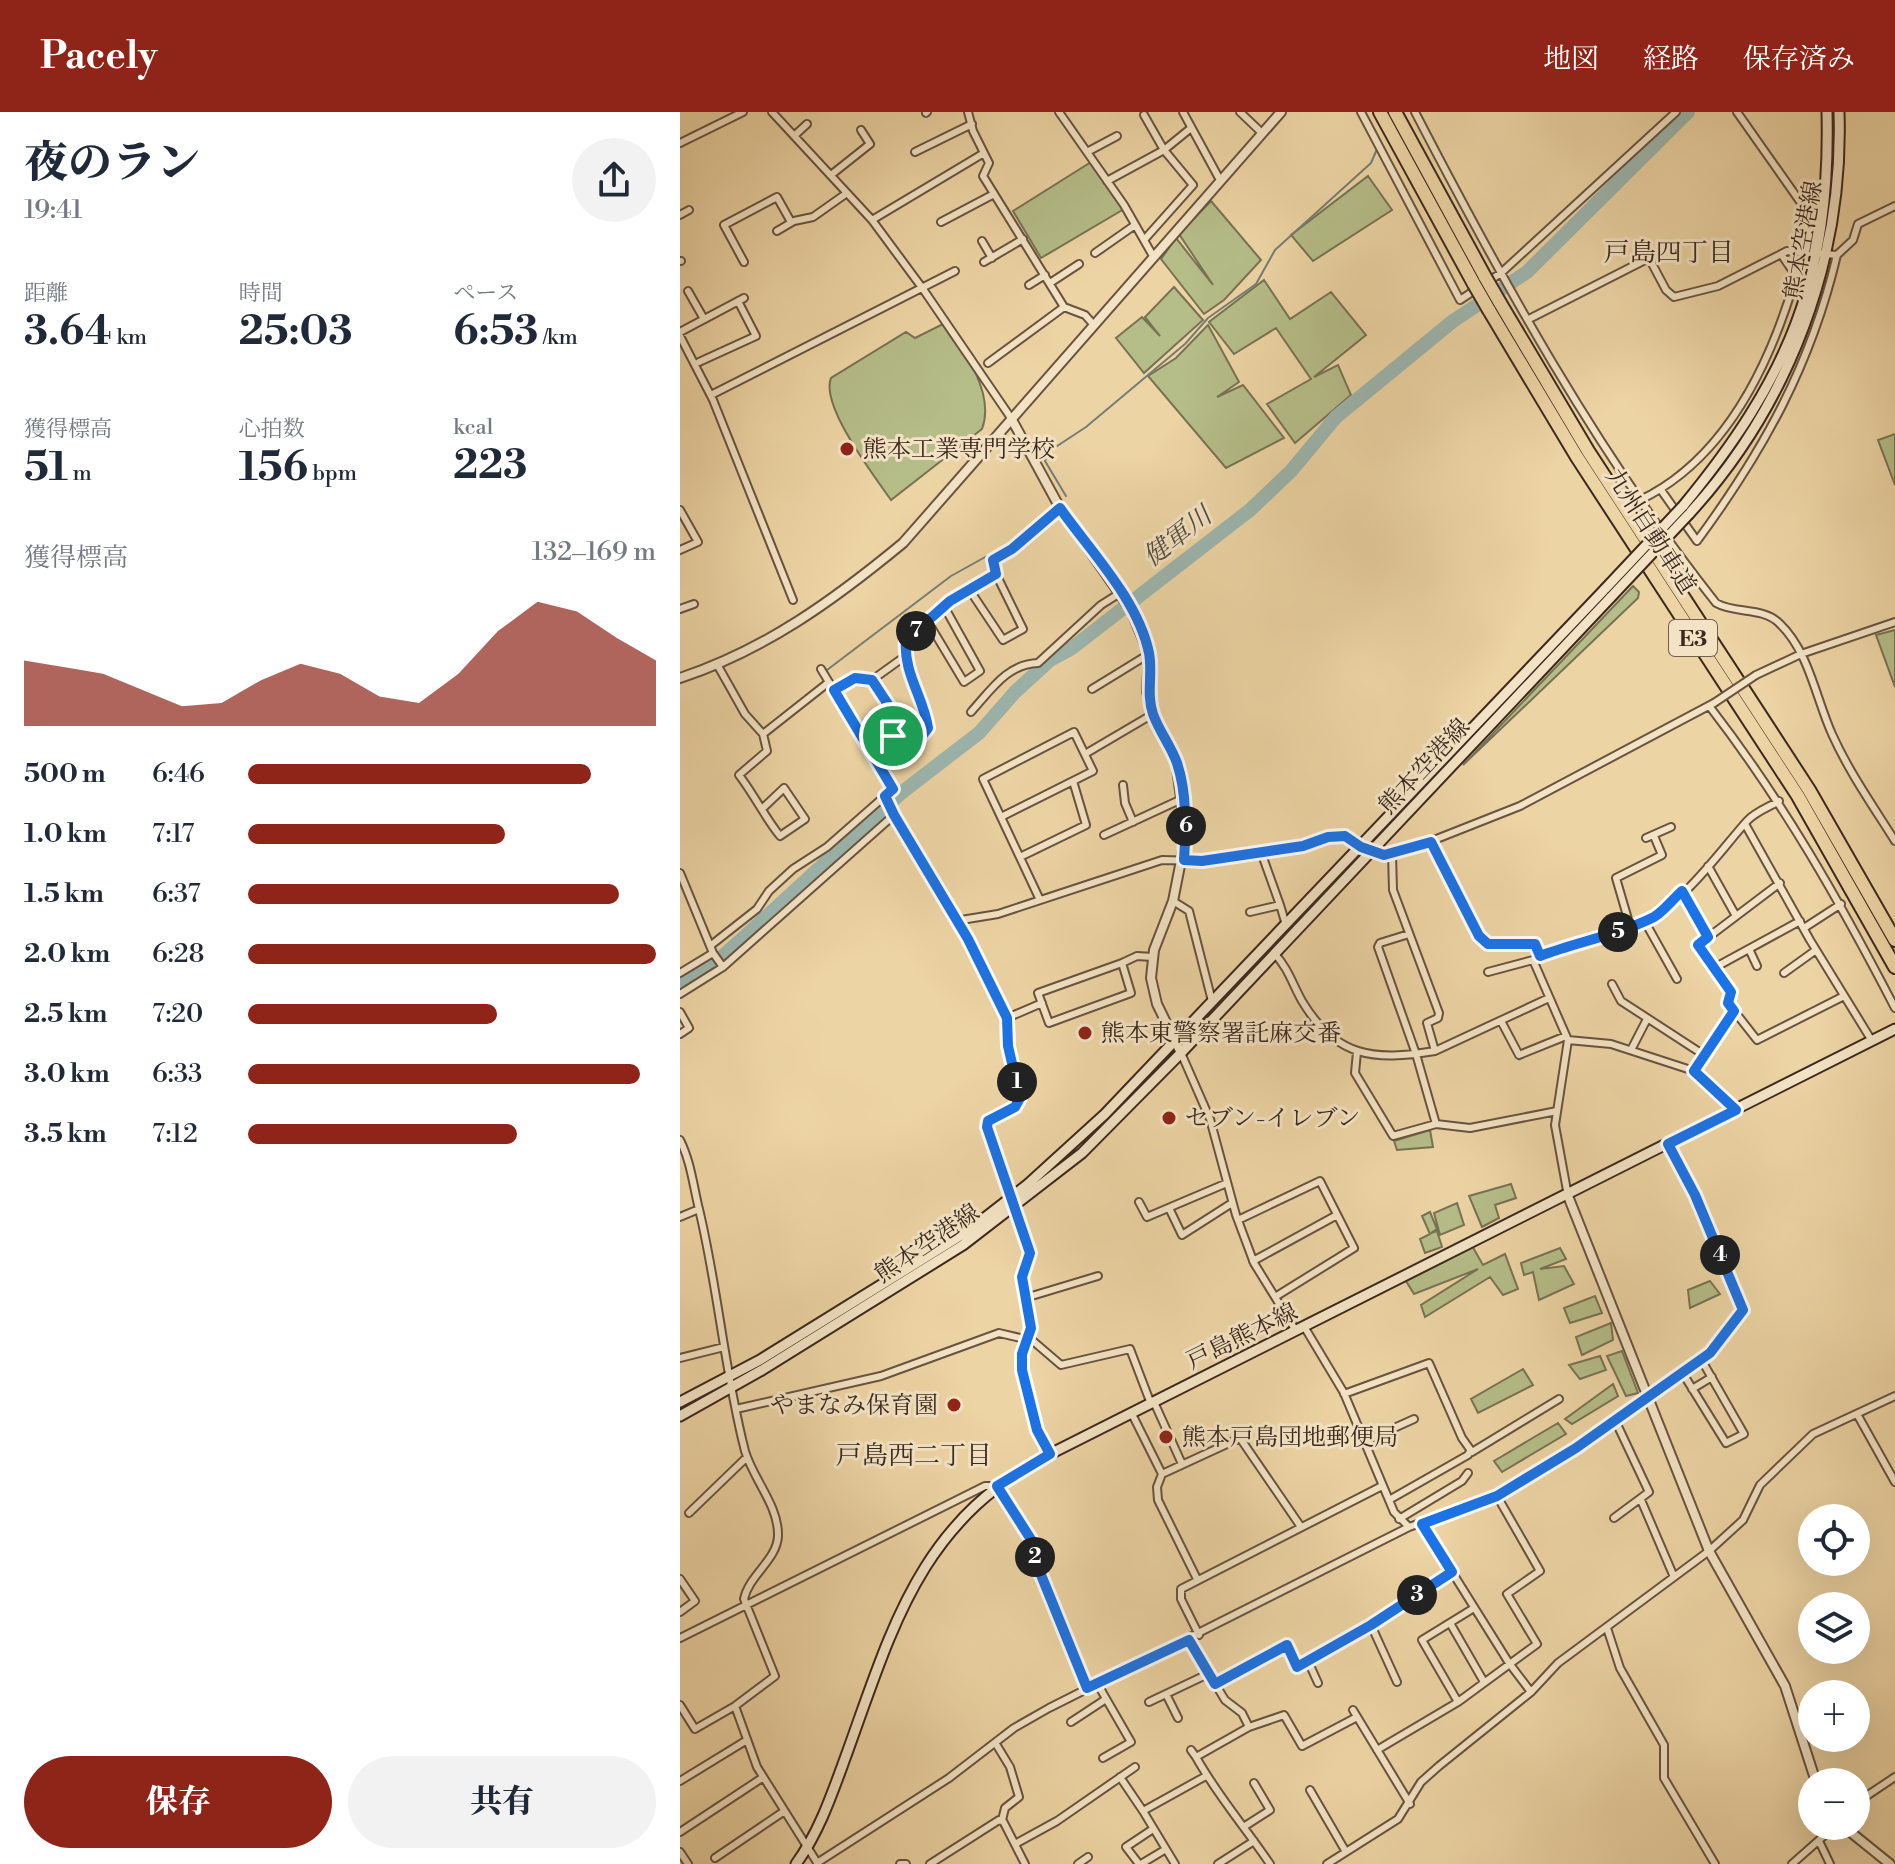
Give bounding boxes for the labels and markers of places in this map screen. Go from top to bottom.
place label: 熊本工業専門学校 [863,435,1055,465]
marker: 熊本工業専門学校 [838,440,856,458]
pin: 7 [896,611,936,651]
pin [859,702,927,770]
pin: 6 [1166,806,1206,846]
pin: 5 [1598,912,1638,952]
place label: 熊本東警察署託麻交番 [1101,1019,1341,1049]
marker: 熊本東警察署託麻交番 [1076,1024,1094,1042]
pin: 1 [997,1062,1037,1102]
place label: セブン-イレブン [1185,1104,1361,1134]
marker: セブン-イレブン [1160,1109,1178,1127]
pin: 4 [1700,1235,1740,1275]
place label: やまなみ保育園 [770,1391,938,1421]
marker: やまなみ保育園 [945,1396,963,1414]
place label: 熊本戸島団地郵便局 [1182,1423,1398,1453]
marker: 熊本戸島団地郵便局 [1157,1428,1175,1446]
pin: 2 [1015,1537,1055,1577]
pin: 3 [1397,1575,1437,1615]

